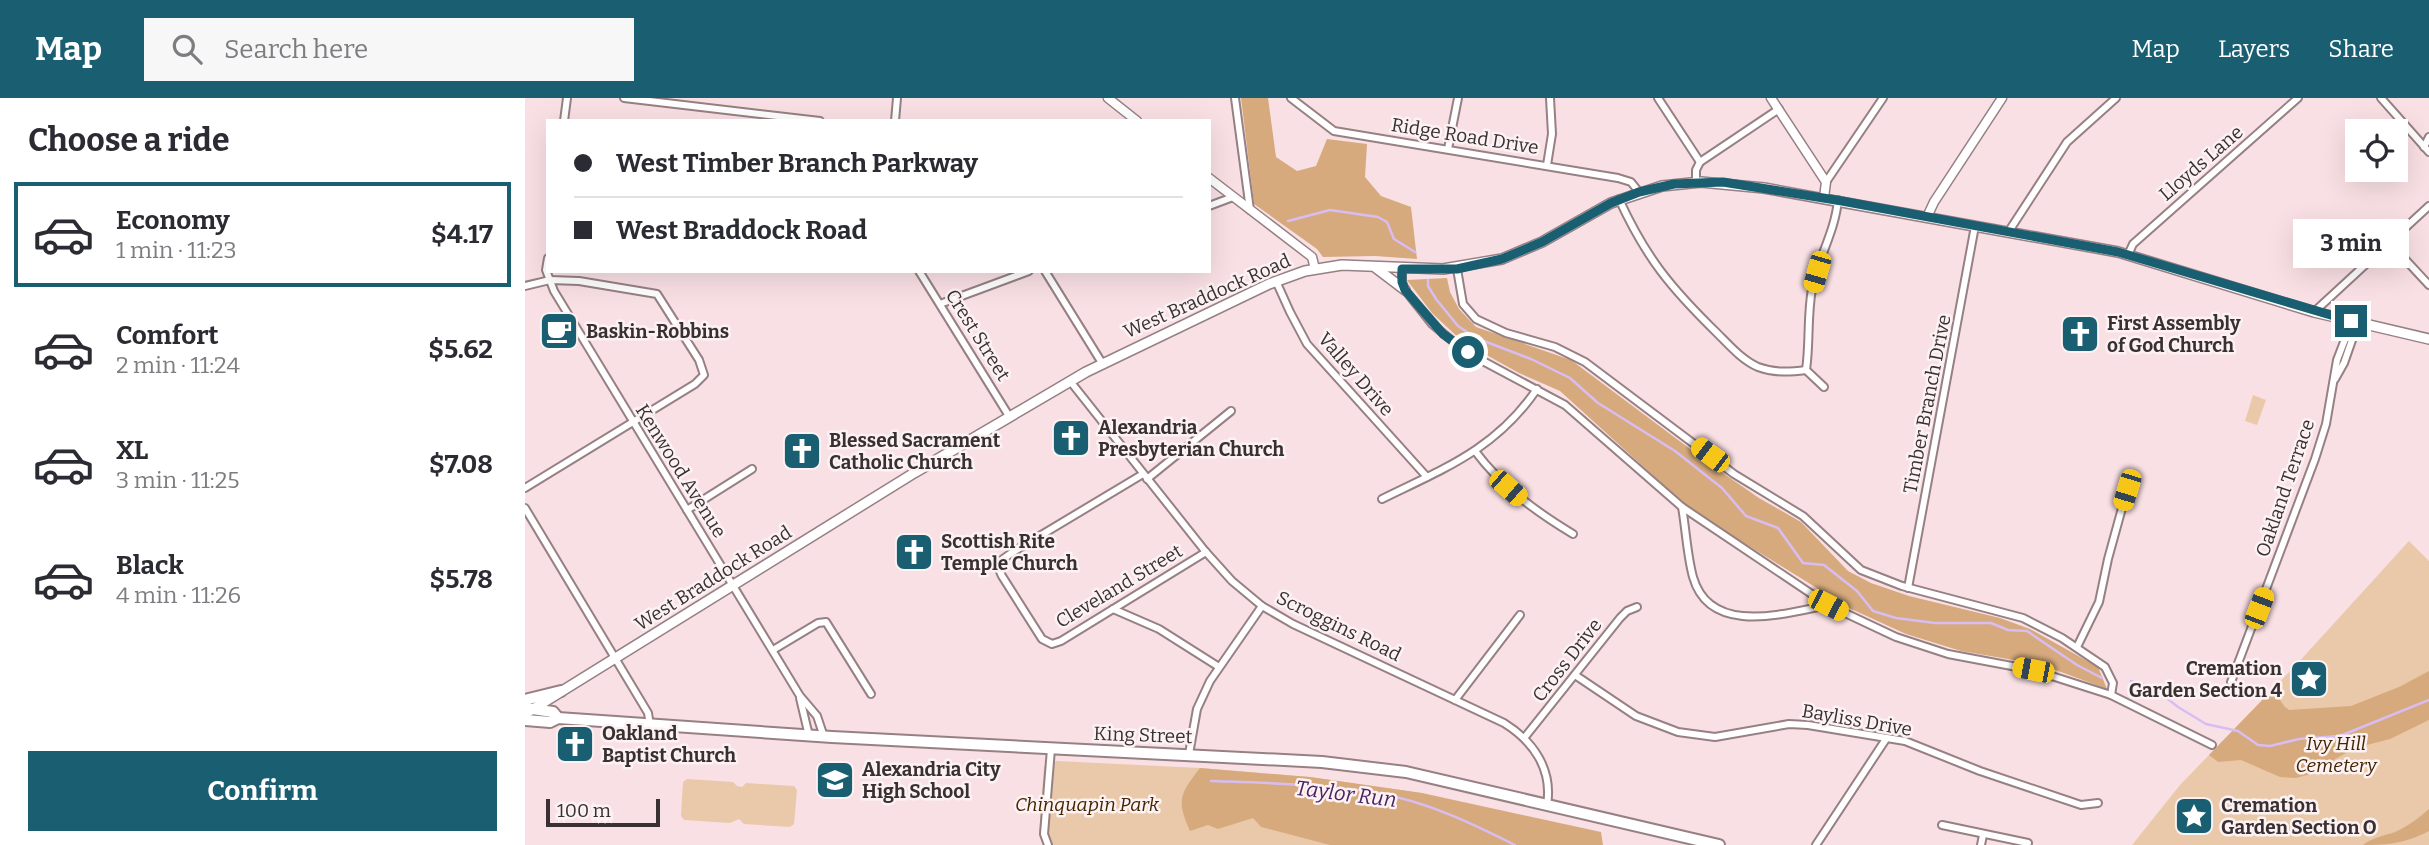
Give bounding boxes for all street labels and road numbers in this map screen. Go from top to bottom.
street label: Ridge Road Drive [1390,113,1540,159]
street label: Lloyds Lane [2154,120,2248,206]
street label: West Braddock Road [1120,249,1294,343]
street label: Crest Street [941,285,1015,385]
street label: Timber Branch Drive [1898,312,1956,496]
street label: Valley Drive [1313,327,1399,421]
street label: Kenwood Avenue [631,400,731,542]
street label: Oakland Terrace [2251,416,2319,560]
street label: West Braddock Road [630,520,796,636]
street label: Cleveland Street [1052,539,1187,633]
street label: Scroggins Road [1273,586,1405,666]
street label: Cross Drive [1527,614,1607,706]
street label: Bayliss Drive [1800,699,1914,741]
street label: King Street [1093,722,1193,748]

